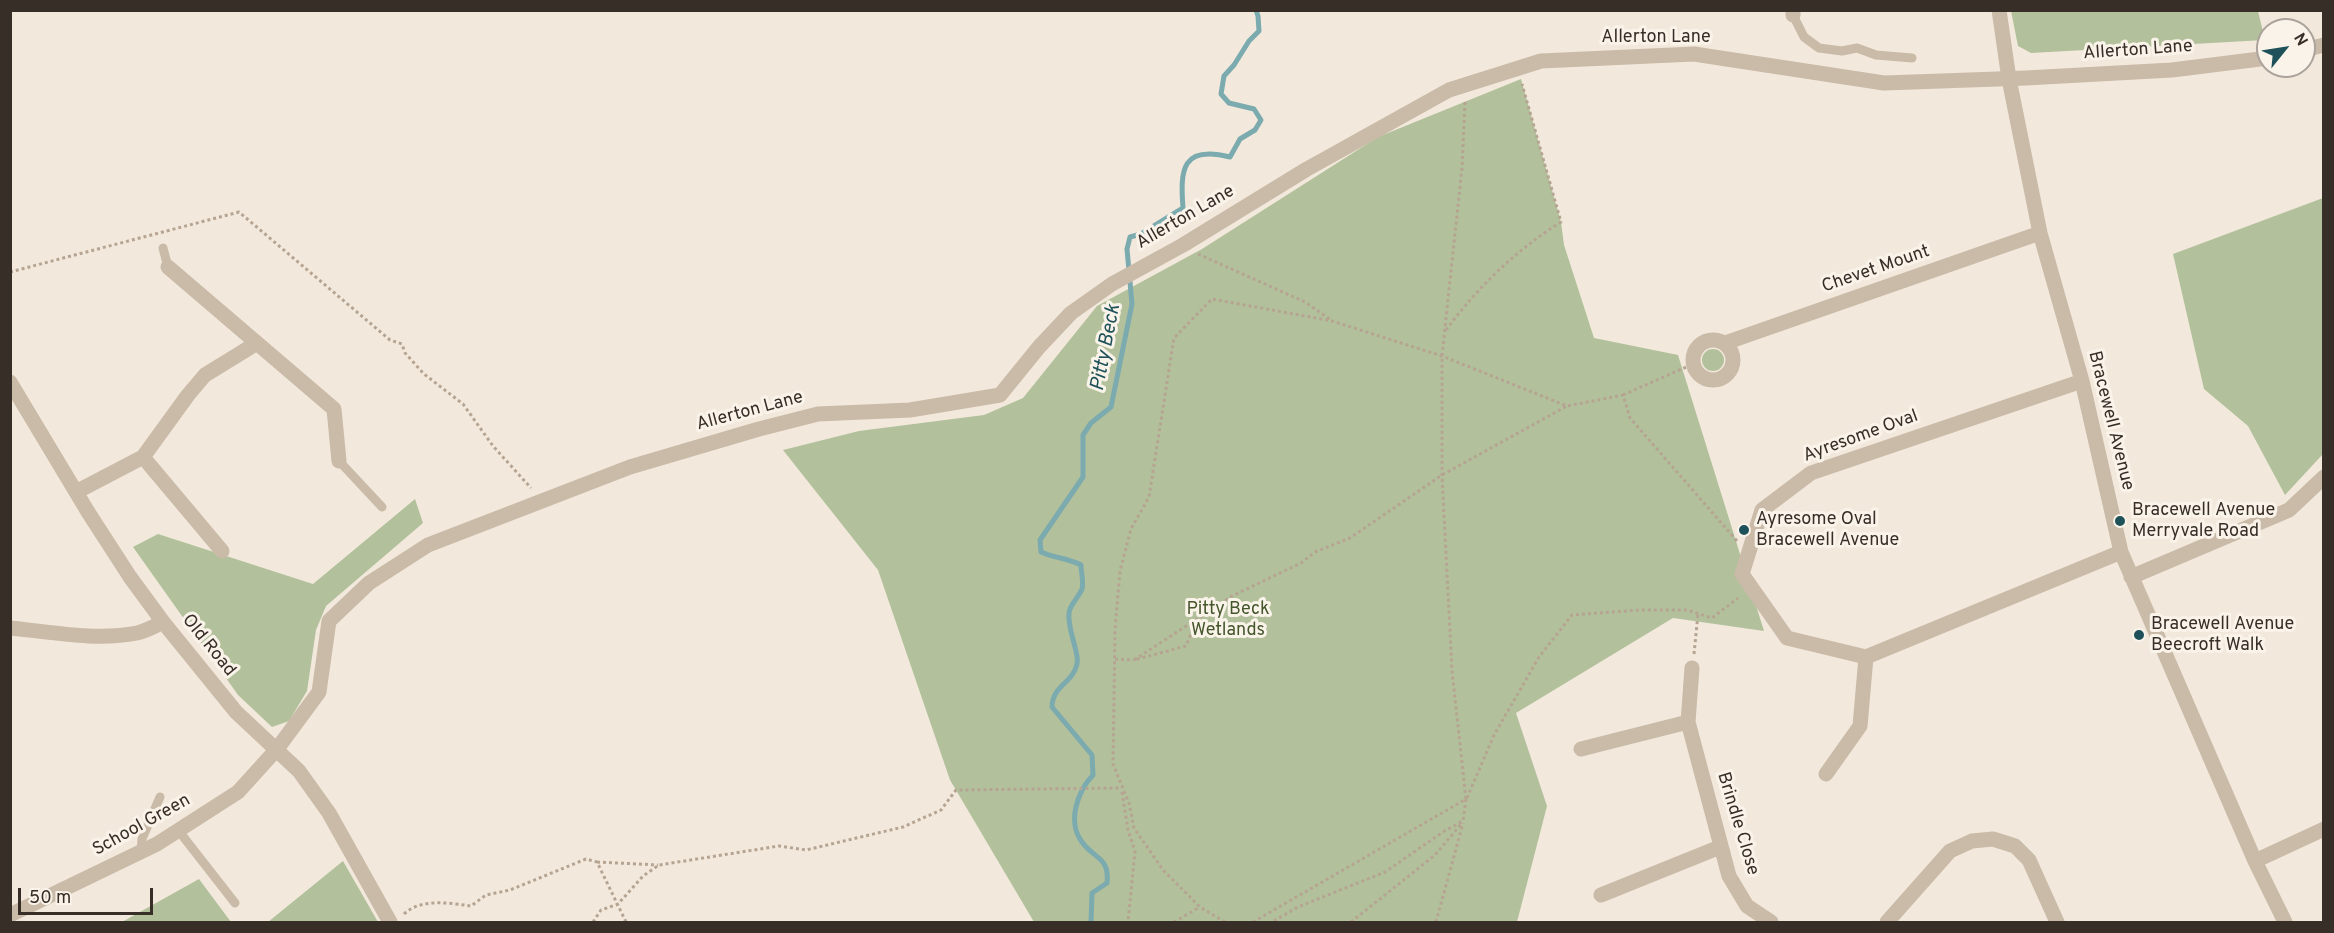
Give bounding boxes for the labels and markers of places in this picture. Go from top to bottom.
place label: Bracewell Avenue Merryvale Road [2132,500,2275,542]
place label: Ayresome Oval Bracewell Avenue [1756,509,1899,552]
marker: Bracewell Avenue Merryvale Road [2113,514,2127,528]
marker: Ayresome Oval Bracewell Avenue [1737,523,1751,537]
place label: Bracewell Avenue Beecroft Walk [2151,614,2294,656]
marker: Bracewell Avenue Beecroft Walk [2132,628,2146,642]

